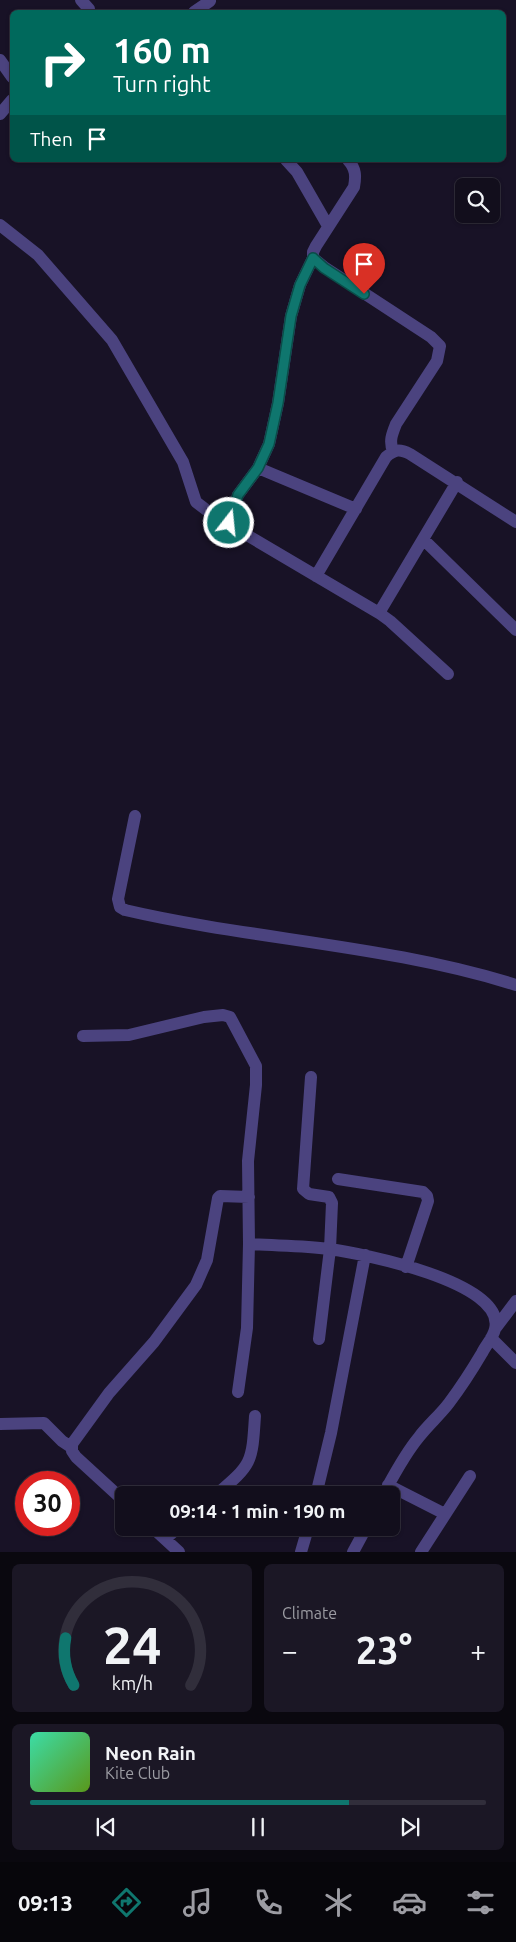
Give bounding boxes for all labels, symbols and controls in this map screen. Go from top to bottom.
icon: right [30,30,95,95]
text: 160 m [113,30,211,70]
text: Turn right [113,71,211,96]
icon: arrive [83,125,111,153]
text: Then [30,128,73,150]
map controls [455,178,500,223]
button: search [455,178,500,223]
pin [343,243,385,294]
icon: arrive [350,250,378,278]
position arrow [202,496,254,548]
speed limit sign: 30 [15,1471,80,1536]
text: 09:14 · 1 min · 190 m [170,1500,345,1522]
text: Climate [282,1604,337,1622]
text: 24 [103,1616,161,1674]
text: 23° [356,1629,412,1671]
text: − [282,1635,298,1666]
text: + [470,1635,486,1666]
text: km/h [111,1673,153,1693]
text: Neon Rain [105,1742,196,1764]
text: Kite Club [105,1764,170,1782]
icon: previous [92,1813,120,1841]
icon: pause [244,1813,272,1841]
icon: next [396,1813,424,1841]
icon: directions [109,1885,144,1920]
icon: music [180,1885,215,1920]
icon: phone [251,1885,286,1920]
icon: climate [321,1885,356,1920]
icon: car [392,1885,427,1920]
icon: filters [463,1885,498,1920]
text: 09:13 [18,1890,73,1915]

